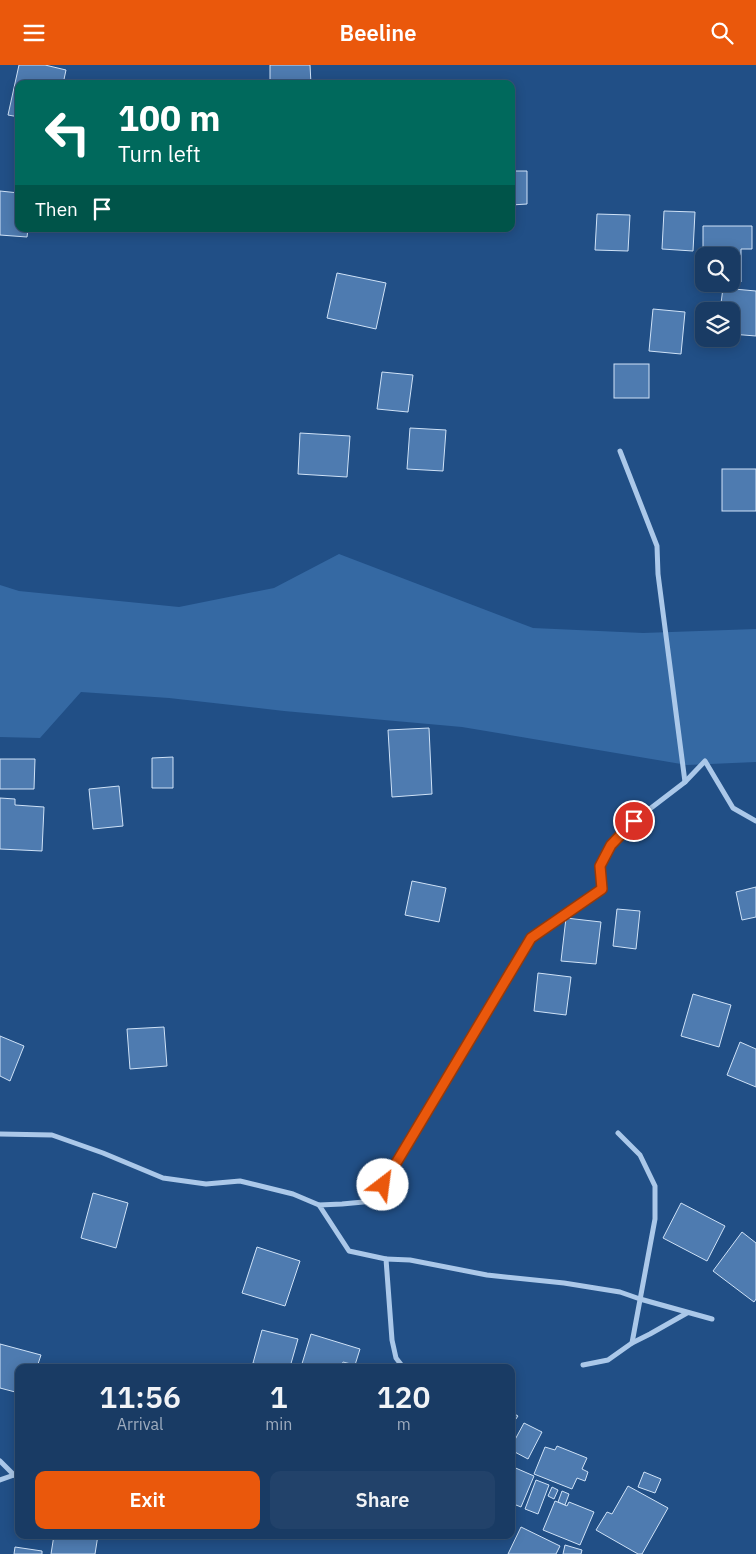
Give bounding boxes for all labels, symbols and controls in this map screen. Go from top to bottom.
text: Beeline [340,18,416,47]
icon: menu [20,19,48,47]
icon: search [708,19,736,47]
text: 100 m [118,95,221,141]
icon: left [35,100,100,165]
text: Turn left [118,139,201,168]
icon: arrive [88,195,116,223]
text: Then [35,197,78,221]
map controls [695,247,740,347]
button: search [695,247,740,292]
button: layers [695,302,740,347]
pin [613,800,655,842]
icon: arrive [620,807,648,835]
position arrow [356,1158,408,1210]
text: 11:56 [99,1377,181,1416]
text: 1 [270,1377,288,1416]
text: 120 [377,1377,431,1416]
text: Arrival [117,1414,163,1434]
text: min [265,1414,292,1434]
text: m [397,1414,411,1434]
button: Exit [35,1471,260,1529]
button: Share [270,1471,495,1529]

